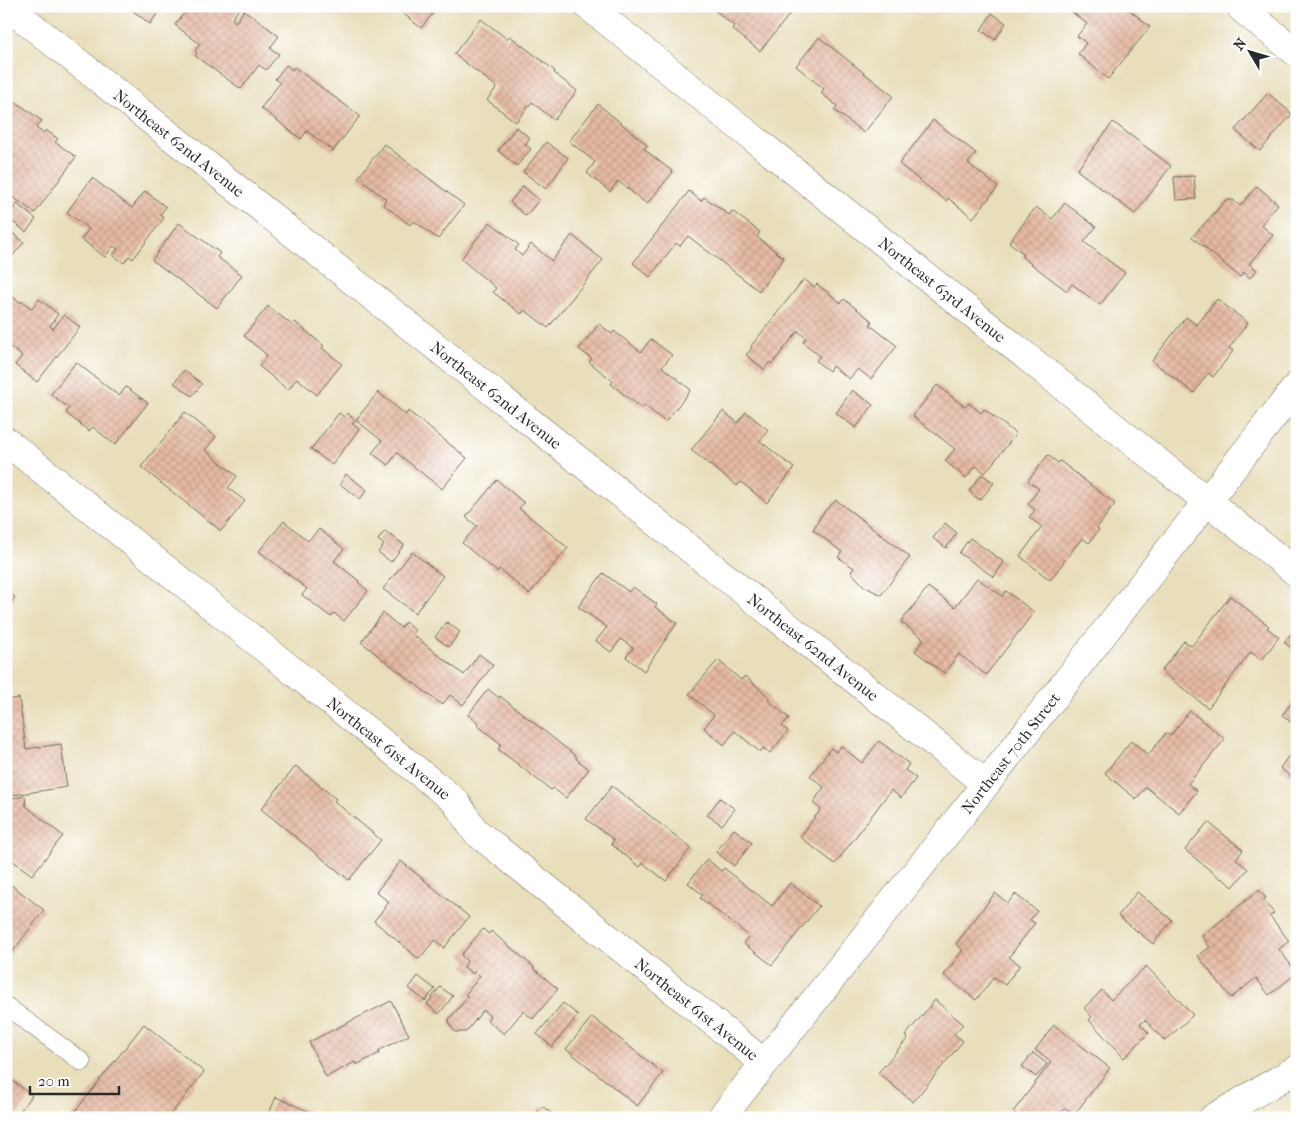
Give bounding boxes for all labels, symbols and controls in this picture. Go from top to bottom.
north arrow [1226,28,1276,78]
text: N [1230,35,1250,54]
street label: Northeast 62nd Avenue [110,86,248,201]
street label: Northeast 63rd Avenue [875,233,1010,347]
street label: Northeast 62nd Avenue [427,337,565,453]
street label: Northeast 62nd Avenue [744,589,882,705]
street label: Northeast 70th Street [957,688,1064,817]
street label: Northeast 61st Avenue [323,693,454,804]
street label: Northeast 61st Avenue [631,954,762,1065]
scale bar [30,1064,119,1096]
text: 20 m [38,1072,70,1090]

